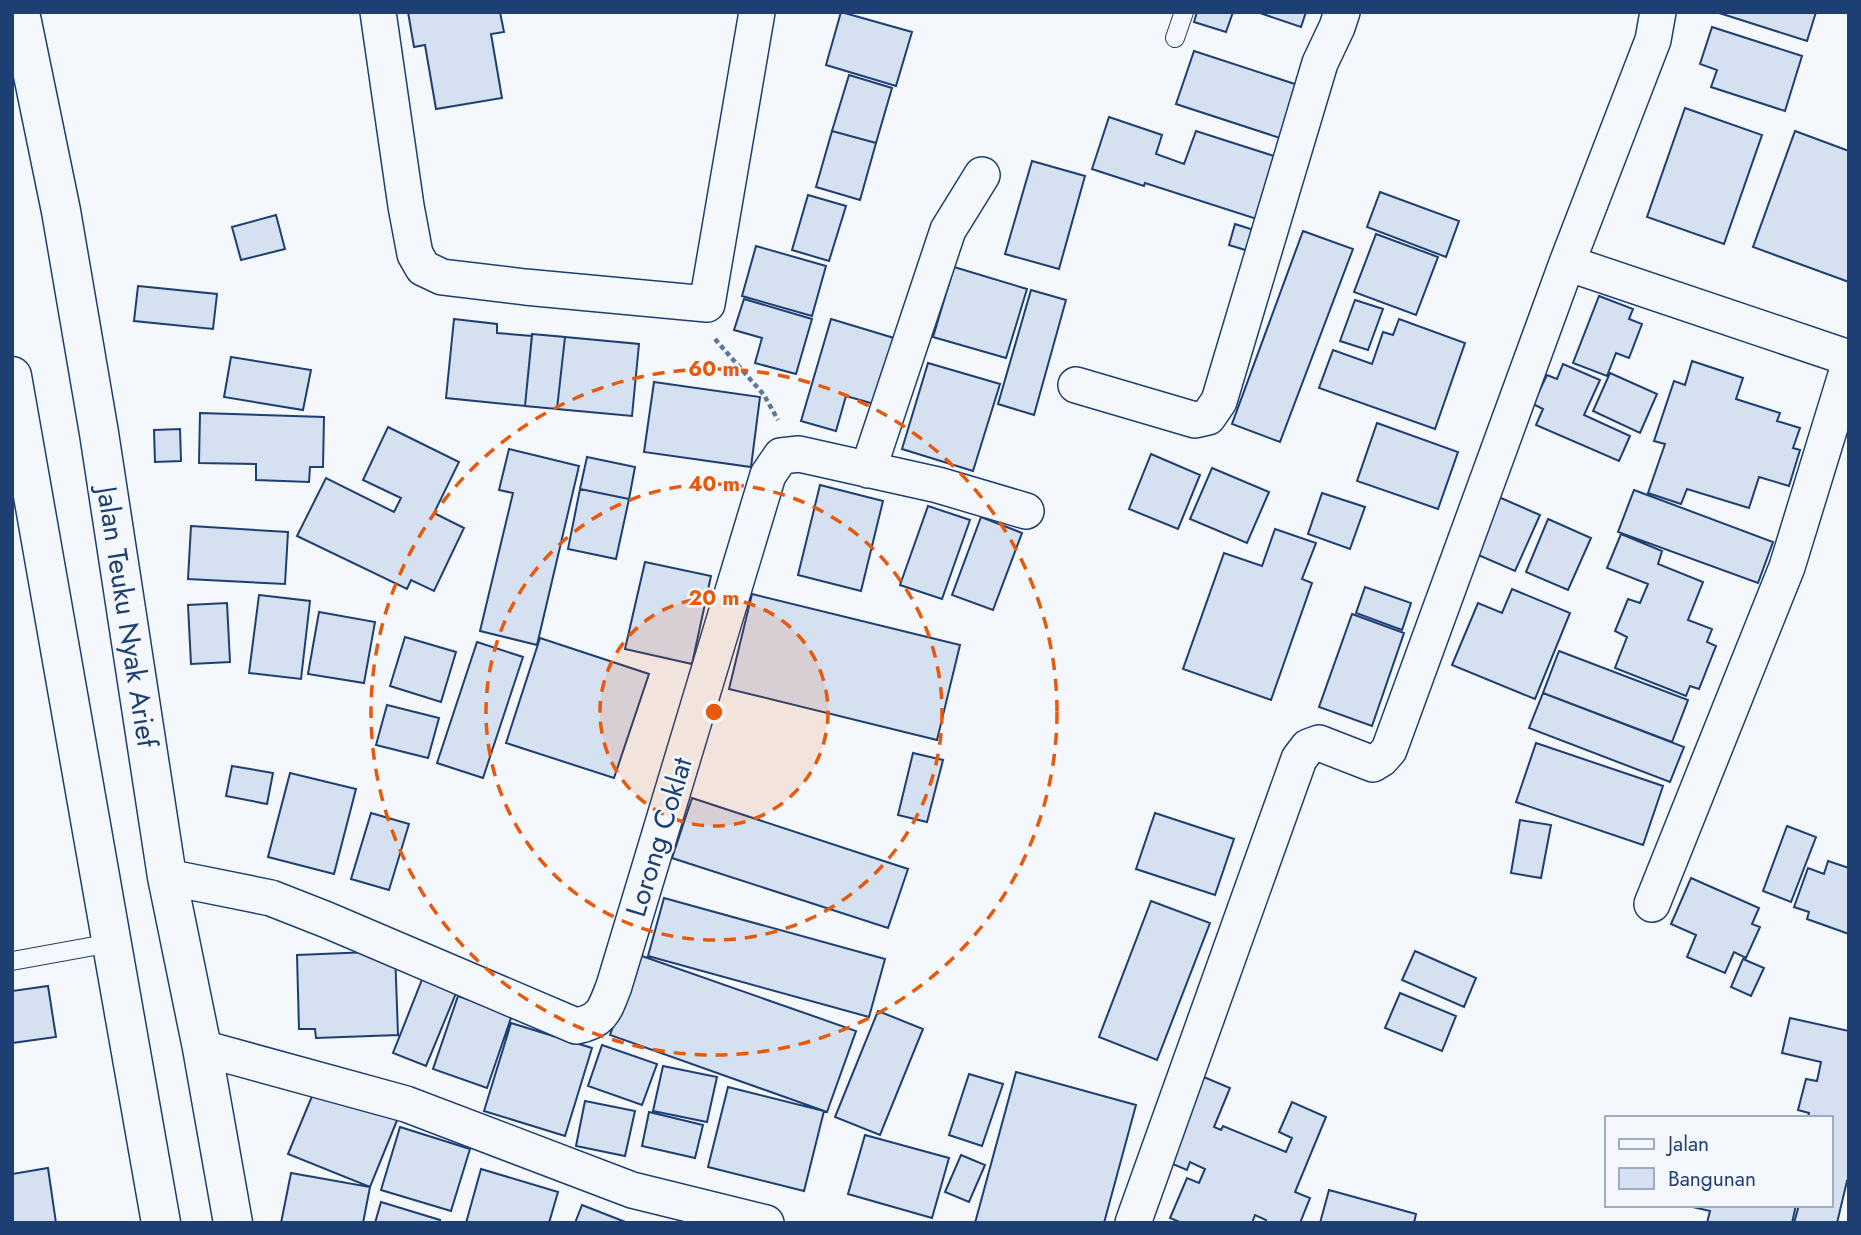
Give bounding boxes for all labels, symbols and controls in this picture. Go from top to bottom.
text: 60 m [688,354,740,384]
text: 40 m [688,469,740,499]
street label: Jalan Teuku Nyak Arief [86,480,168,751]
text: 20 m [688,583,740,613]
centre of rings [702,700,726,724]
street label: Lorong Coklat [615,752,703,922]
legend [1605,1116,1833,1207]
text: Jalan [1665,1129,1709,1159]
text: Bangunan [1668,1164,1756,1194]

